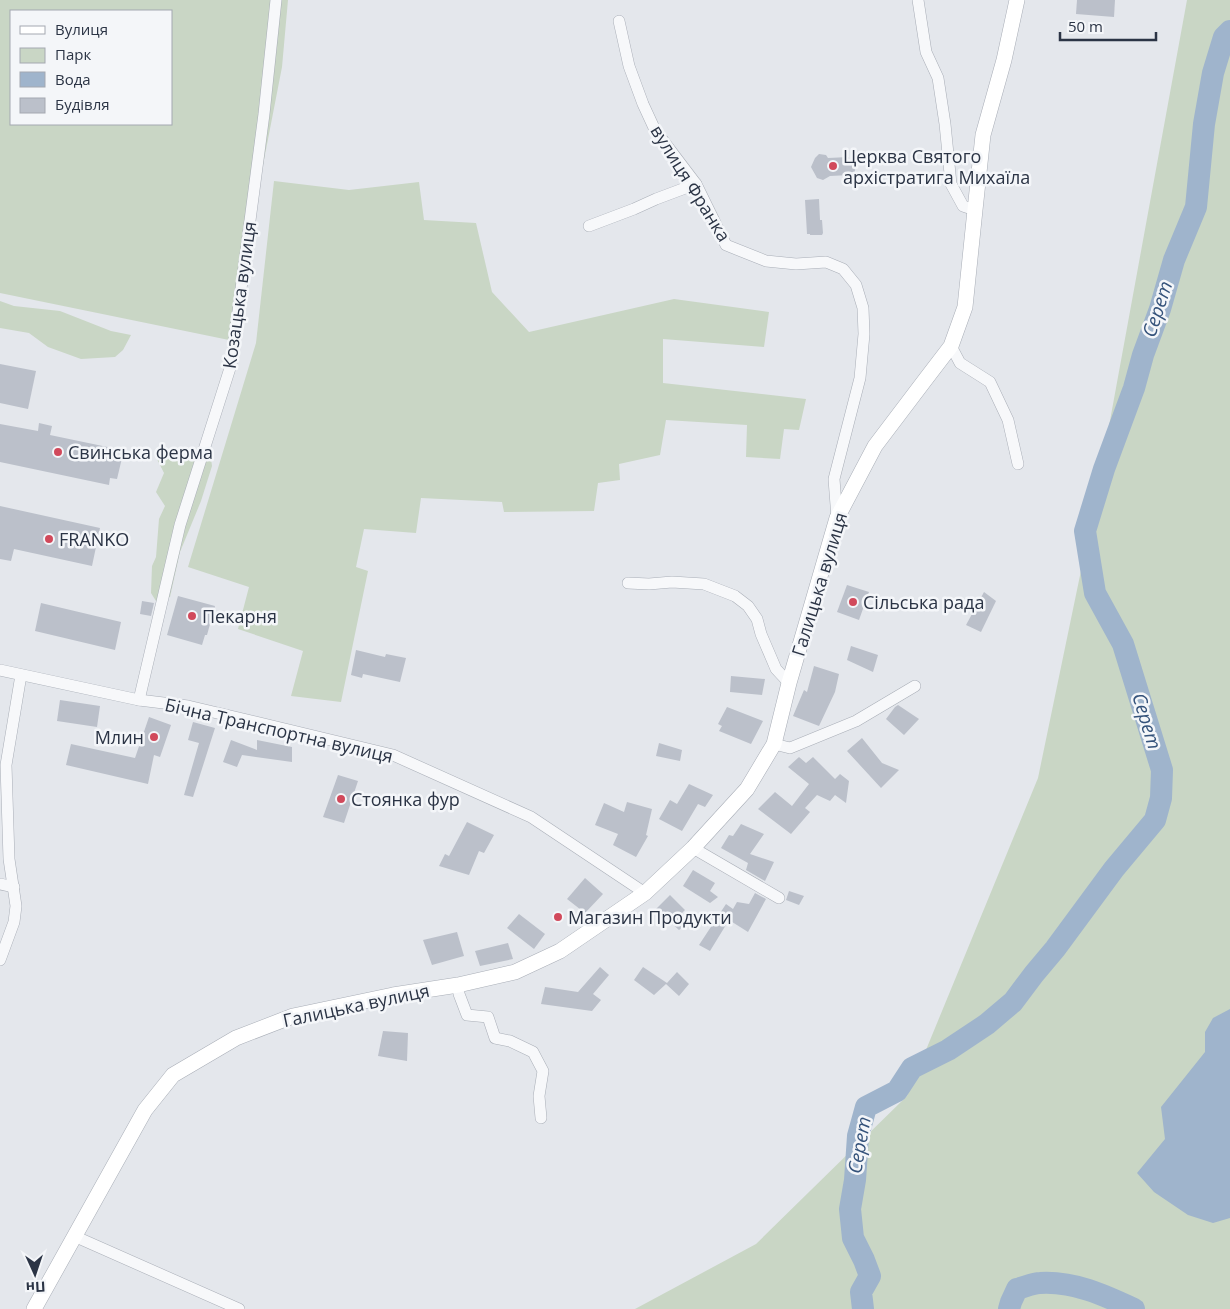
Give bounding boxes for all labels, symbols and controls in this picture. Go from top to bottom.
legend [10,10,172,125]
scale bar [1060,10,1156,42]
text: 50 m [1068,16,1103,36]
text: Вулиця [55,19,108,39]
text: Парк [55,44,91,64]
text: Вода [55,69,91,89]
text: Будівля [55,94,110,114]
street label: вулиця Франка [646,120,736,246]
place label: Церква Святого архістратига Михаїла [843,144,1030,189]
marker: Церква Святого архістратига Михаїла [827,160,839,172]
street label: Козацька вулиця [217,220,261,370]
water label: Серет [1136,278,1178,340]
place label: Свинська ферма [68,440,213,464]
marker: Свинська ферма [52,446,64,458]
street label: Галицька вулиця [786,509,852,659]
place label: FRANKO [59,527,129,551]
marker: FRANKO [43,533,55,545]
place label: Сільська рада [863,590,984,614]
marker: Сільська рада [847,596,859,608]
place label: Пекарня [202,604,277,628]
marker: Пекарня [186,610,198,622]
water label: Серет [1126,690,1168,752]
street label: Бічна Транспортна вулиця [163,692,395,768]
place label: Млин [95,725,144,749]
marker: Млин [148,731,160,743]
place label: Стоянка фур [351,787,460,811]
marker: Стоянка фур [335,793,347,805]
place label: Магазин Продукти [568,905,732,929]
marker: Магазин Продукти [552,911,564,923]
street label: Галицька вулиця [280,978,432,1032]
water label: Серет [841,1114,877,1176]
north arrow [10,1249,60,1299]
text: Пн [25,1277,46,1297]

